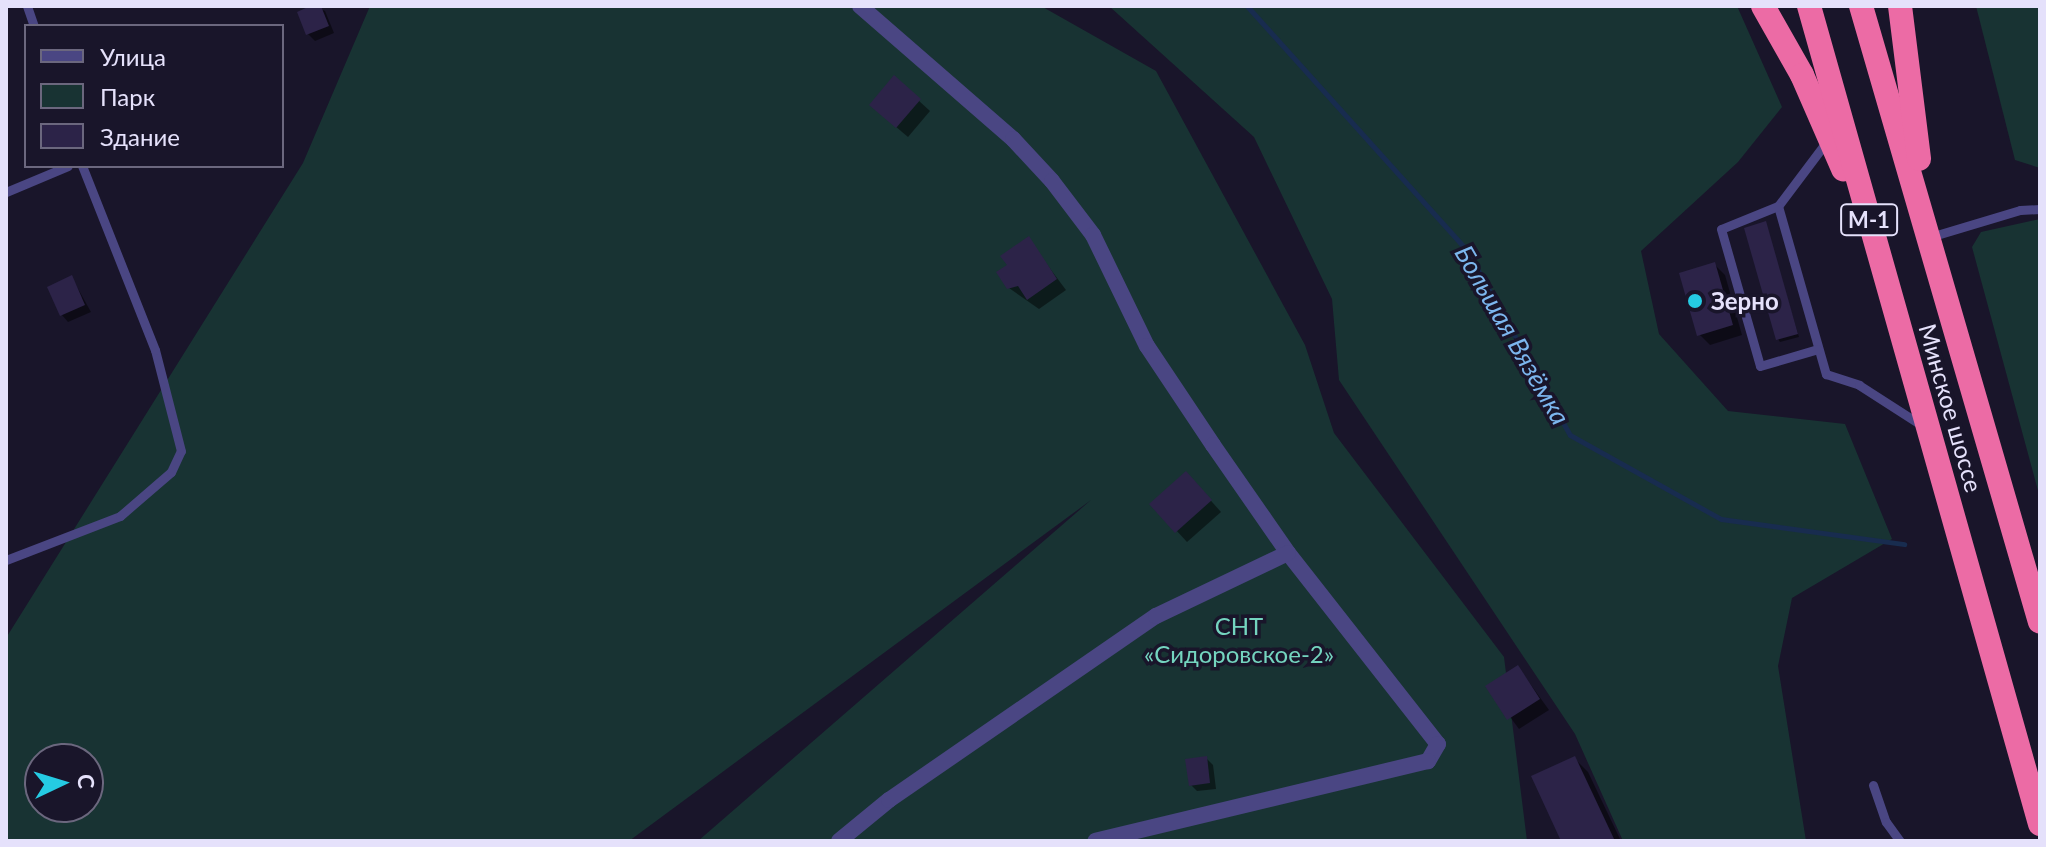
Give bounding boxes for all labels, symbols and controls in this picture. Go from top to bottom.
legend [24,24,284,168]
text: Улица [100,42,166,71]
text: Парк [100,82,155,111]
text: Здание [100,122,180,151]
road number: М-1 [1839,202,1899,238]
water label: Большая Вязёмка [1448,240,1576,430]
place label: Зерно [1711,287,1779,315]
marker: Зерно [1686,292,1704,310]
street label: Минское шоссе [1913,321,1989,495]
park label: СНТ «Сидоровское-2» [1144,612,1334,668]
north arrow [24,743,104,823]
text: С [72,773,100,790]

